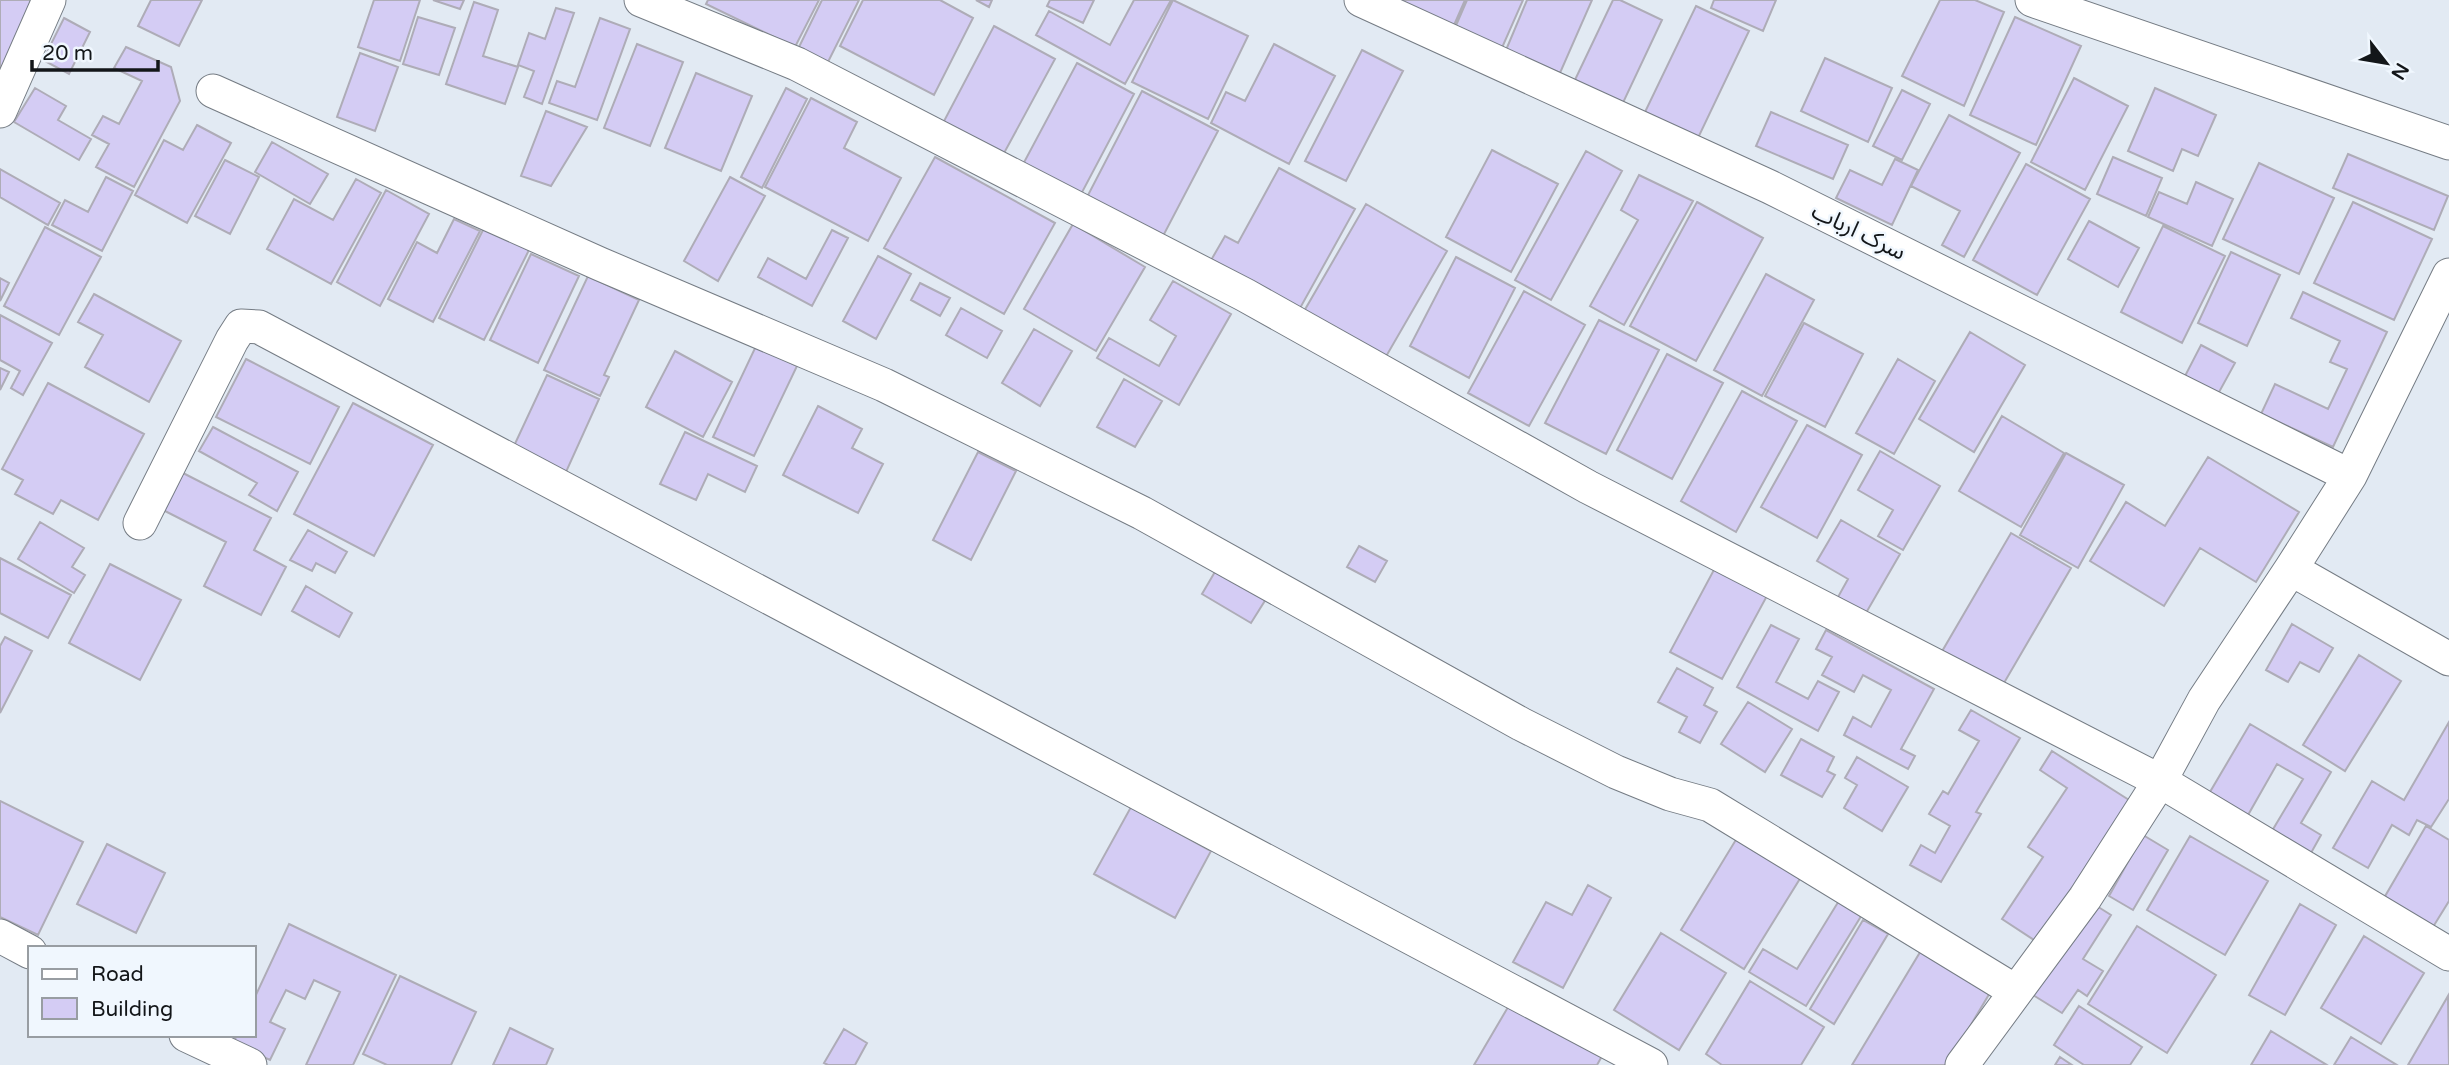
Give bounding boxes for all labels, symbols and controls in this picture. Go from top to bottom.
scale bar [32,28,158,72]
north arrow [2351,28,2421,98]
text: 20 m [42,41,93,66]
text: N [2386,59,2413,83]
street label: سرک ارباب [1807,197,1910,267]
legend [28,946,256,1037]
text: Road [91,962,144,987]
text: Building [91,997,173,1022]

